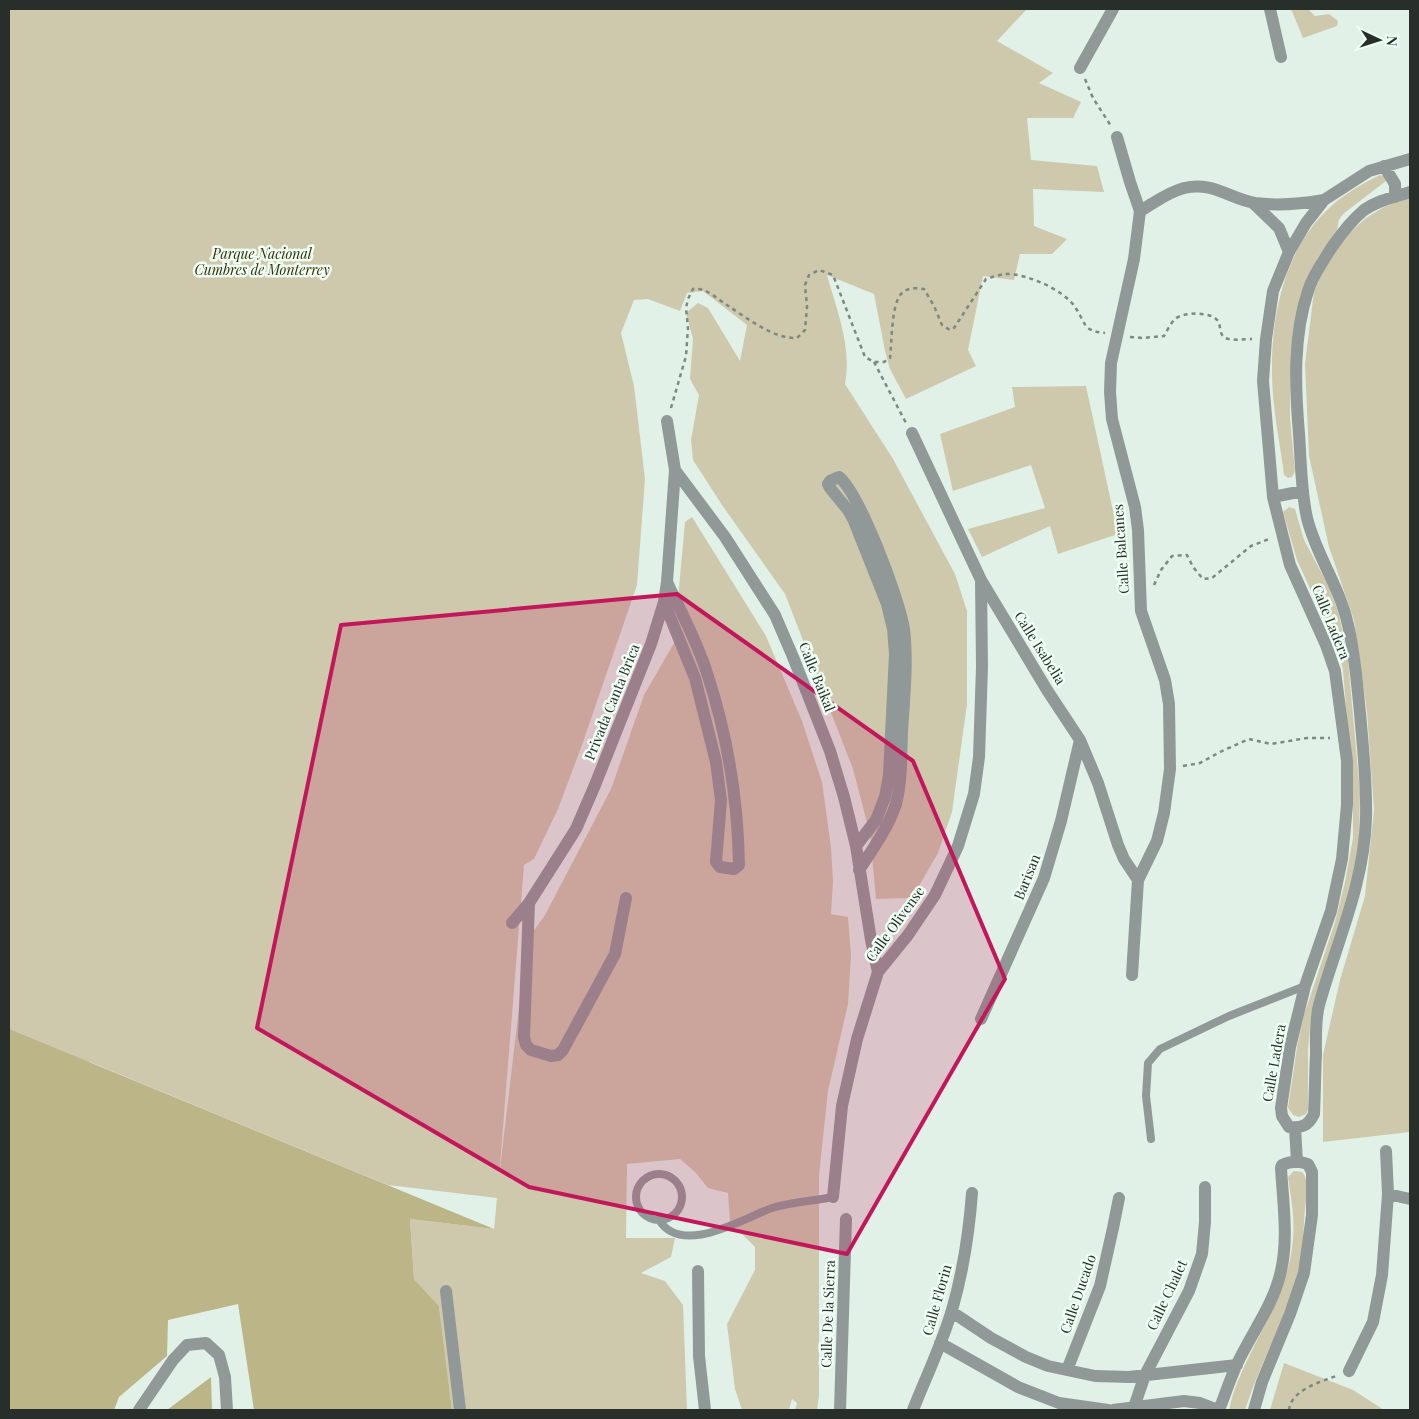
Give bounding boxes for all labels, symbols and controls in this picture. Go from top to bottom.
north arrow [1354,15,1404,65]
text: N [1383,35,1402,47]
park label: Parque Nacional Cumbres de Monterrey [194,244,330,279]
street label: Calle Balcanes [1108,503,1133,595]
street label: Calle Ladera [1308,582,1355,662]
street label: Calle Isabelia [1010,608,1070,688]
street label: Calle Baikal [795,639,840,714]
street label: Privada Canta Brica [580,641,644,763]
street label: Barisan [1009,851,1045,902]
street label: Calle Olivense [861,882,928,965]
street label: Calle Ladera [1257,1023,1290,1103]
street label: Calle Ducado [1055,1251,1100,1336]
street label: Calle Chalet [1142,1255,1192,1333]
street label: Calle De la Sierra [816,1260,839,1368]
street label: Calle Florin [917,1261,956,1338]

